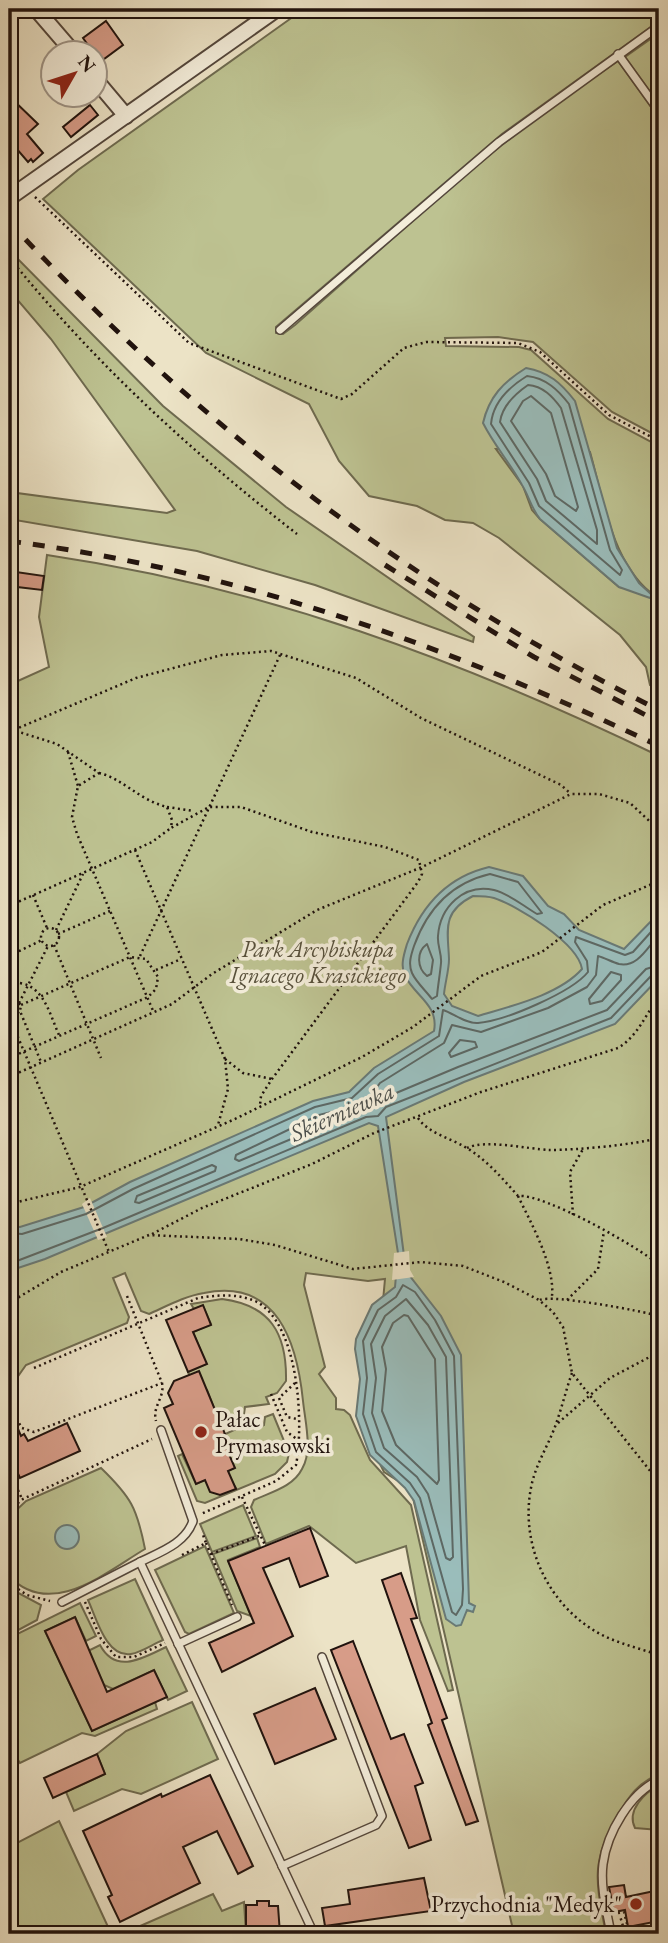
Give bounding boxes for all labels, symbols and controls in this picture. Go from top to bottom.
north arrow [38,38,108,108]
text: N [72,50,102,78]
park label: Park Arcybiskupa Ignacego Krasickiego [229,934,406,990]
water label: Skierniewka [284,1075,399,1149]
place label: Pałac Prymasowski [215,1404,331,1460]
marker: Pałac Prymasowski [193,1424,209,1440]
place label: Przychodnia "Medyk" [431,1889,622,1919]
marker: Przychodnia "Medyk" [628,1896,644,1912]

